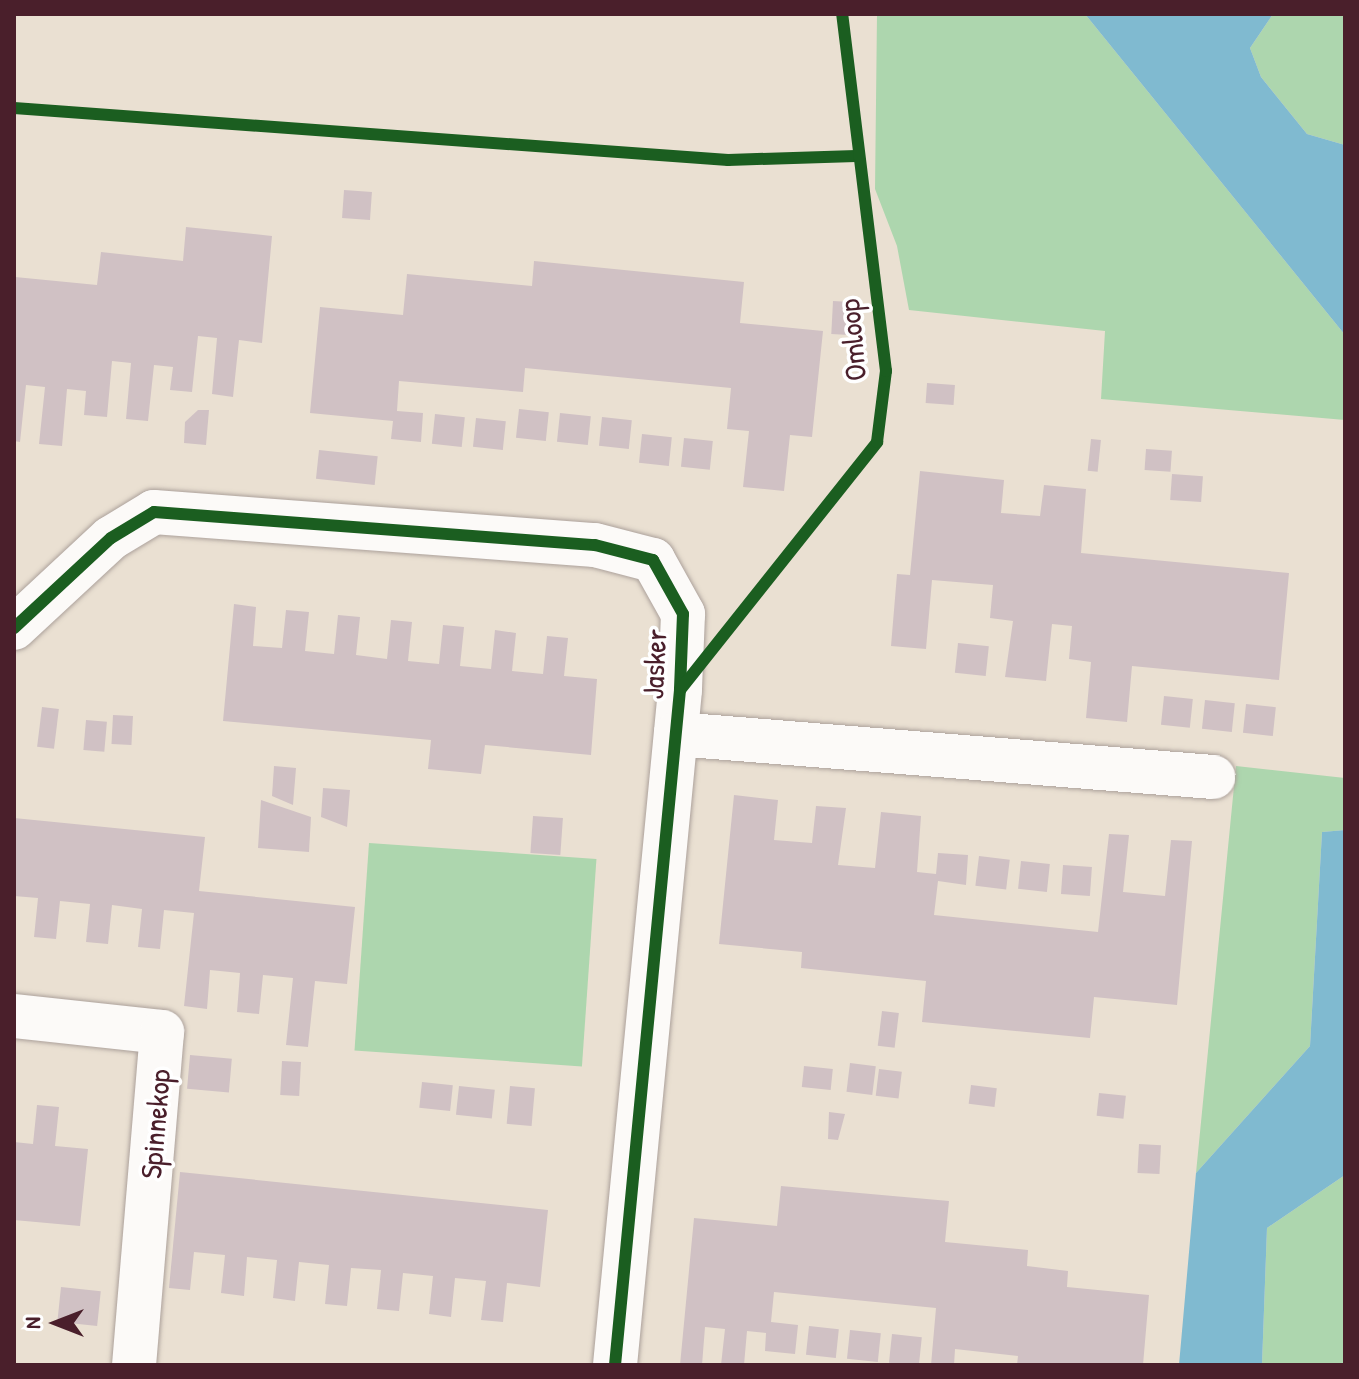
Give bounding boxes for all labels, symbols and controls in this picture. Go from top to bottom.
street label: Omloop [830,298,874,382]
street label: Jasker [634,628,674,700]
street label: Spinnekop [132,1068,178,1180]
north arrow [16,1283,96,1363]
text: N [17,1317,47,1329]

